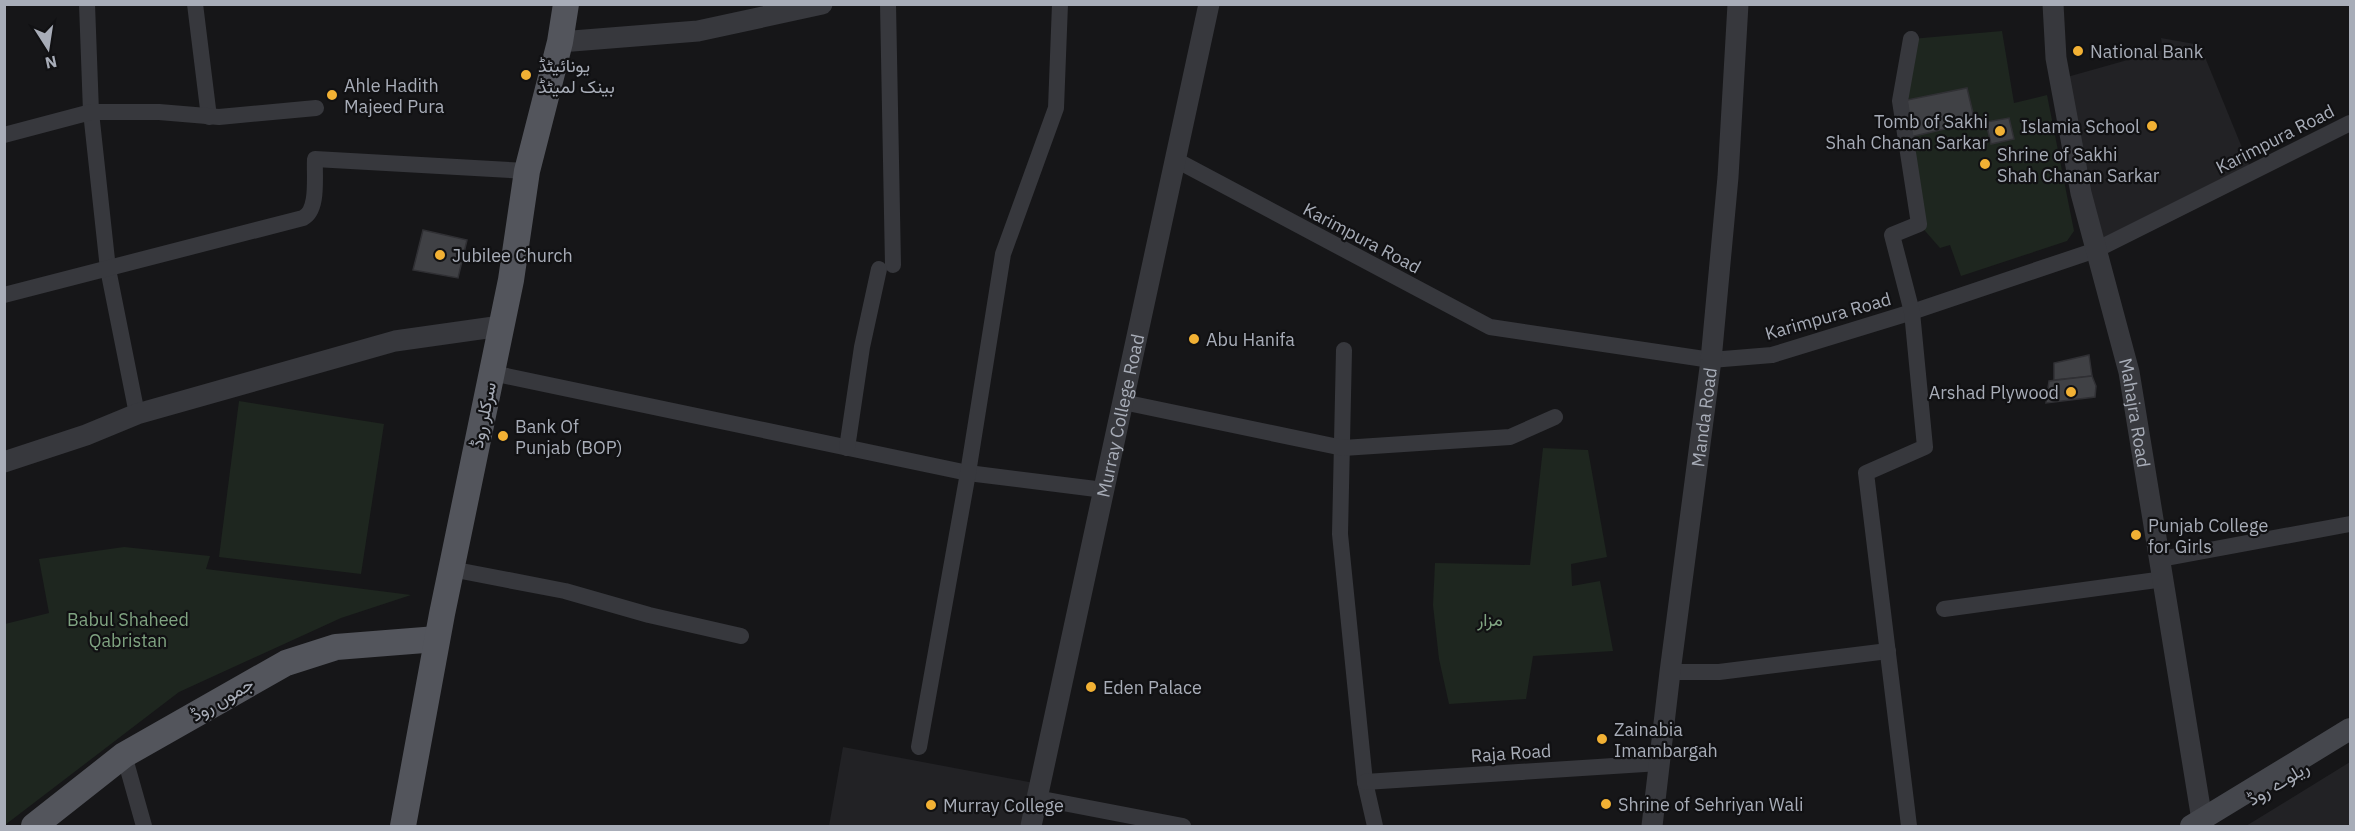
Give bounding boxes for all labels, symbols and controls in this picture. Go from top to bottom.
north arrow [18,18,78,78]
place label: National Bank [2090,40,2204,63]
marker: National Bank [2071,44,2085,58]
text: N [43,52,59,74]
place label: یونائیٹڈ بینک لمیٹڈ [538,54,615,98]
marker: یونائیٹڈ بینک لمیٹڈ [519,68,533,82]
place label: Ahle Hadith Majeed Pura [344,74,445,118]
marker: Ahle Hadith Majeed Pura [325,88,339,102]
street label: Karimpura Road [2212,99,2338,179]
place label: Tomb of Sakhi Shah Chanan Sarkar [1826,110,1988,154]
place label: Islamia School [2021,115,2140,138]
marker: Islamia School [2145,119,2159,133]
marker: Tomb of Sakhi Shah Chanan Sarkar [1993,124,2007,138]
place label: Shrine of Sakhi Shah Chanan Sarkar [1997,143,2160,187]
marker: Shrine of Sakhi Shah Chanan Sarkar [1978,157,1992,171]
street label: Karimpura Road [1299,197,1425,279]
place label: Jubilee Church [452,244,573,267]
marker: Jubilee Church [433,248,447,262]
street label: Karimpura Road [1762,287,1894,345]
place label: Abu Hanifa [1206,328,1295,351]
street label: Murray College Road [1091,332,1149,499]
marker: Abu Hanifa [1187,332,1201,346]
street label: Mahajra Road [2114,356,2156,469]
street label: Manda Road [1686,366,1721,468]
street label: سرکلر روڈ [465,380,501,450]
place label: Arshad Plywood [1929,381,2059,404]
marker: Arshad Plywood [2064,385,2078,399]
place label: Bank Of Punjab (BOP) [515,415,623,459]
marker: Bank Of Punjab (BOP) [496,429,510,443]
place label: Punjab College for Girls [2148,514,2268,558]
marker: Punjab College for Girls [2129,528,2143,542]
park label: Babul Shaheed Qabristan [67,608,189,652]
park label: مزار [1476,608,1503,631]
street label: جموں روڈ [186,672,258,726]
place label: Eden Palace [1103,676,1202,699]
marker: Eden Palace [1084,680,1098,694]
place label: Zainabia Imambargah [1614,718,1718,762]
marker: Zainabia Imambargah [1595,732,1609,746]
street label: Raja Road [1470,739,1552,767]
street label: ریلوے روڈ [2243,756,2313,810]
place label: Shrine of Sehriyan Wali [1618,793,1804,816]
place label: Murray College [943,794,1064,817]
marker: Shrine of Sehriyan Wali [1599,797,1613,811]
marker: Murray College [924,798,938,812]

